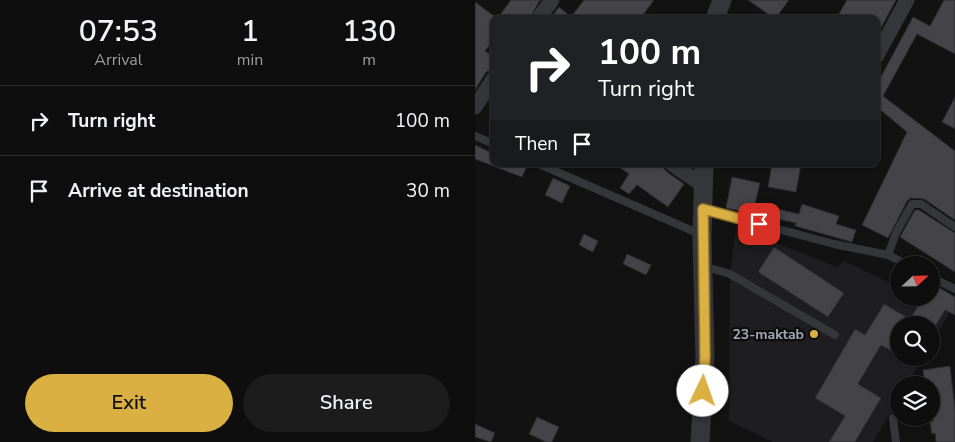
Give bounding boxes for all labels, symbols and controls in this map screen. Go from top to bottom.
text: 07:53 [79,11,158,52]
text: 1 [241,11,259,52]
text: 130 [342,11,396,52]
text: 100 m [598,29,701,76]
icon: right [515,35,580,100]
text: Arrival [94,49,142,71]
text: min [237,49,263,71]
text: m [362,49,376,71]
text: Turn right [598,74,694,104]
icon: right [25,107,53,135]
text: Turn right [68,108,155,134]
text: 100 m [395,108,450,134]
icon: arrive [568,130,596,158]
text: Then [515,131,558,157]
icon: arrive [25,177,53,205]
text: Arrive at destination [68,178,249,204]
text: 30 m [406,178,450,204]
pin [738,203,780,245]
icon: arrive [745,210,773,238]
north arrow [890,256,940,306]
map controls [890,256,940,426]
button: search [890,316,940,366]
place label: 23-maktab [732,325,804,344]
marker: 23-maktab [808,328,820,340]
position arrow [676,364,728,416]
button: Exit [25,374,233,432]
button: Share [243,374,450,432]
button: layers [890,376,940,426]

